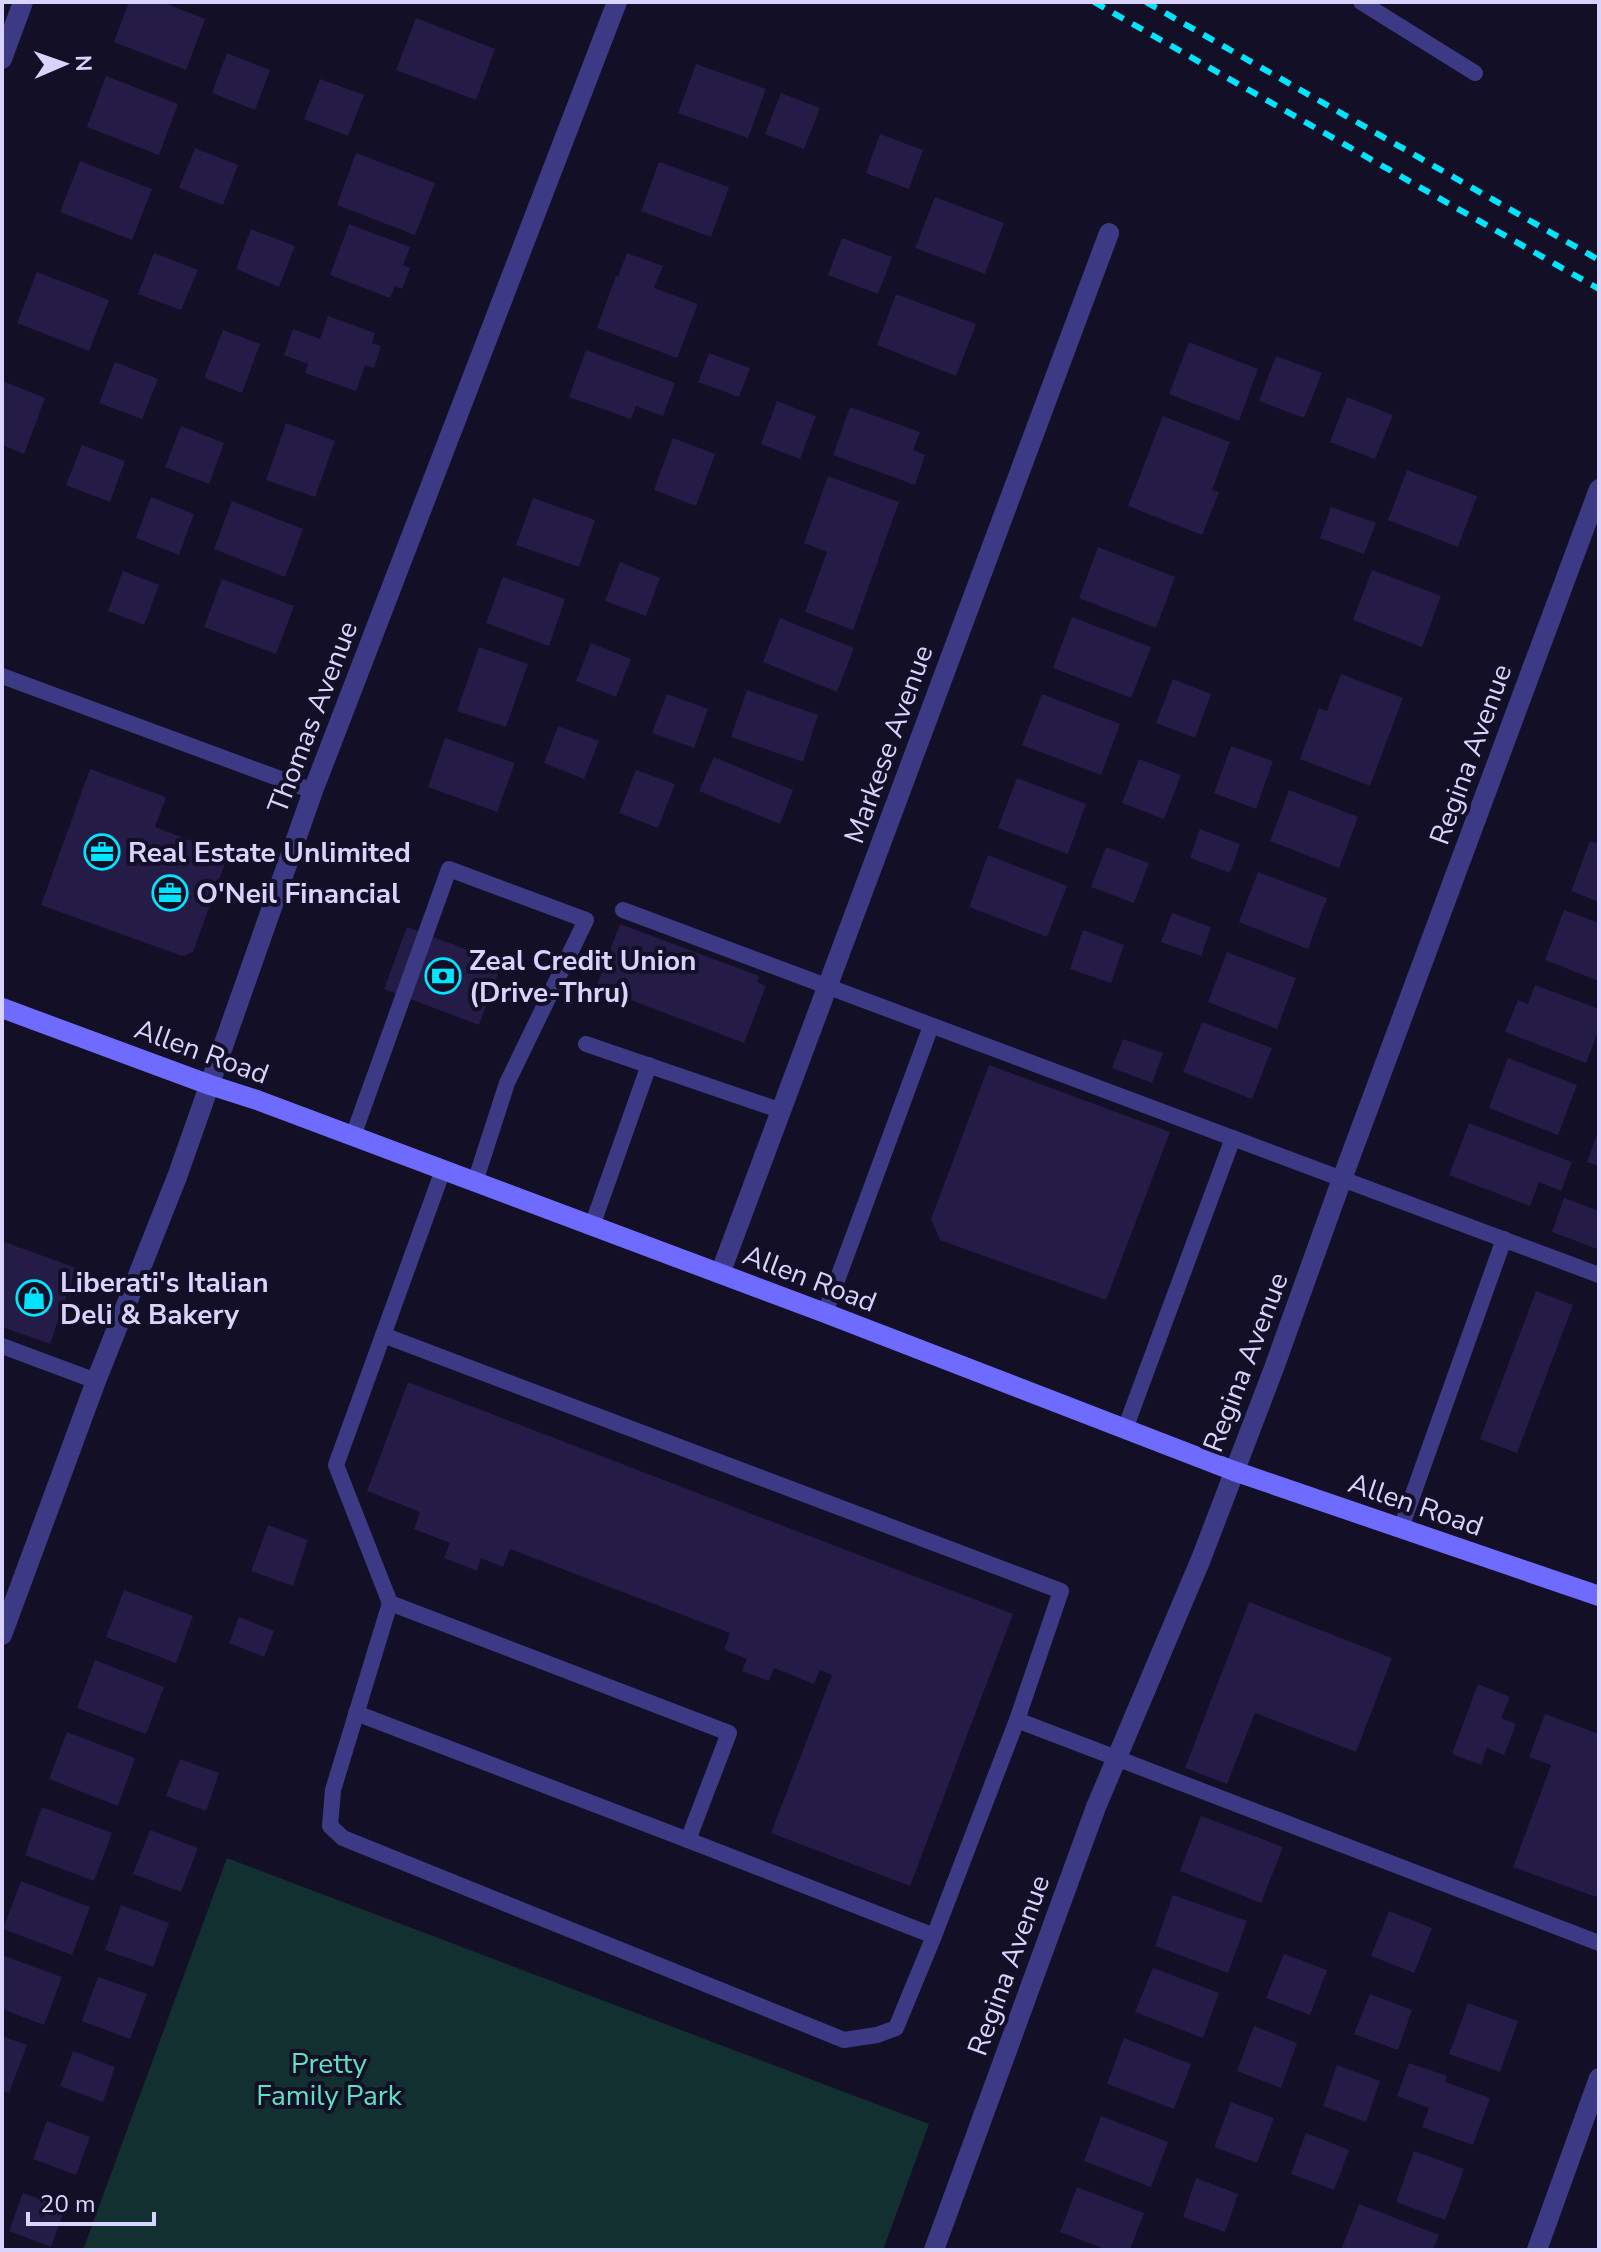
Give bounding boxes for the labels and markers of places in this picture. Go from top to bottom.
office icon: Real Estate Unlimited [83,833,121,871]
place label: Real Estate Unlimited [128,834,411,872]
office icon: O'Neil Financial [151,874,189,912]
place label: O'Neil Financial [196,875,400,913]
place label: Zeal Credit Union (Drive-Thru) [469,942,696,1012]
bank icon: Zeal Credit Union (Drive-Thru) [424,957,462,995]
place label: Liberati's Italian Deli & Bakery [60,1264,269,1334]
shop icon: Liberati's Italian Deli & Bakery [15,1279,53,1317]

